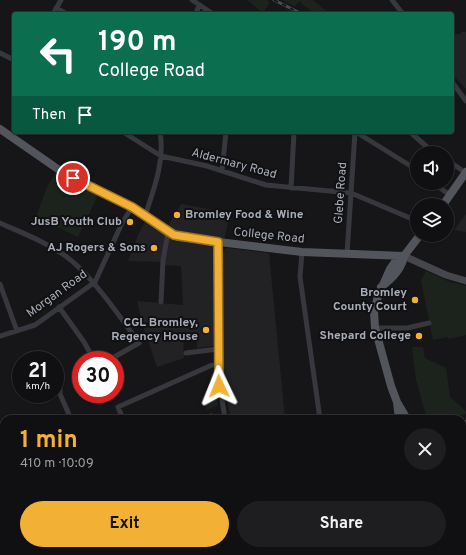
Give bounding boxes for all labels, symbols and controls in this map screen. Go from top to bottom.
text: 190 m [98,25,176,61]
icon: left [32,28,84,80]
text: College Road [98,60,205,83]
icon: arrive [74,104,96,126]
text: Then [32,106,66,125]
street label: Aldermary Road [190,145,278,183]
map controls [410,146,454,242]
button: sound [410,146,454,190]
pin [56,161,90,195]
street label: Glebe Road [331,162,351,224]
icon: arrive [62,167,84,189]
button: layers [410,198,454,242]
place label: Bromley Food & Wine [185,207,304,223]
marker: Bromley Food & Wine [172,210,182,220]
place label: JusB Youth Club [31,214,122,230]
marker: JusB Youth Club [125,217,135,227]
street label: College Road [233,224,305,248]
place label: AJ Rogers & Sons [47,240,146,256]
marker: AJ Rogers & Sons [149,243,159,253]
street label: Morgan Road [23,267,91,321]
place label: Bromley County Court [333,285,407,315]
marker: Bromley County Court [410,295,420,305]
place label: CGL Bromley, Regency House [111,315,198,345]
marker: CGL Bromley, Regency House [201,325,211,335]
place label: Shepard College [320,328,411,344]
marker: Shepard College [414,331,424,341]
speed limit sign: 30 [72,351,124,403]
text: 21 [28,359,48,385]
position arrow [198,365,240,407]
text: km/h [26,380,50,393]
text: 1 min [20,426,78,456]
button: close [404,428,446,470]
text: 410 m · 10:09 [20,456,94,472]
button: Exit [20,501,229,547]
button: Share [237,501,446,547]

